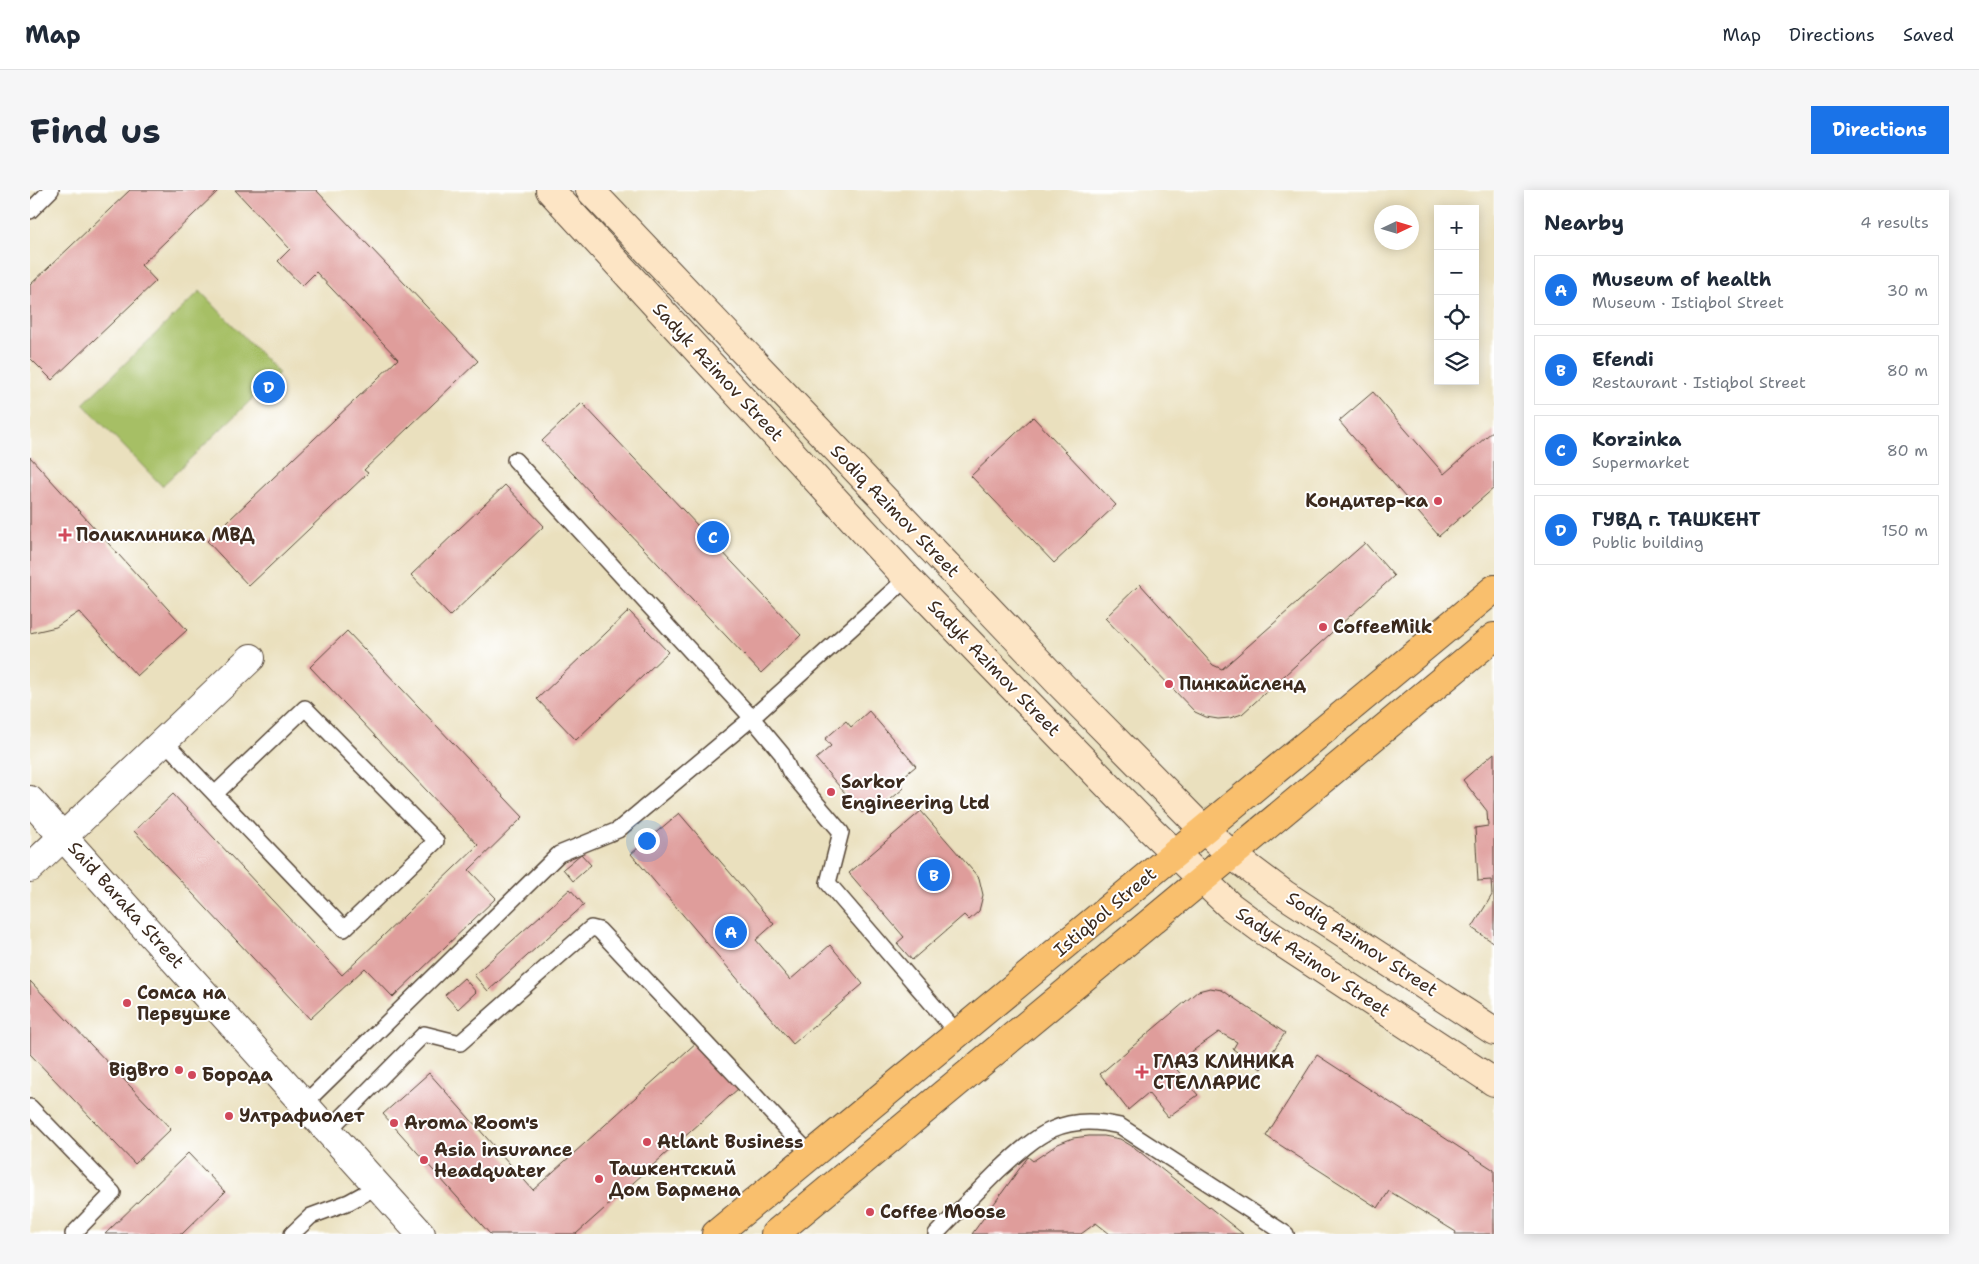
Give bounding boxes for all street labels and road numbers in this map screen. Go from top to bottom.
street label: Sadyk Azimov Street [647,297,789,447]
street label: Sodiq Azimov Street [825,439,965,583]
street label: Sadyk Azimov Street [922,594,1066,742]
street label: Said Baraka Street [62,836,190,974]
street label: Istiqbol Street [1049,862,1161,962]
street label: Sodiq Azimov Street [1282,886,1442,1002]
street label: Sadyk Azimov Street [1231,901,1395,1023]

